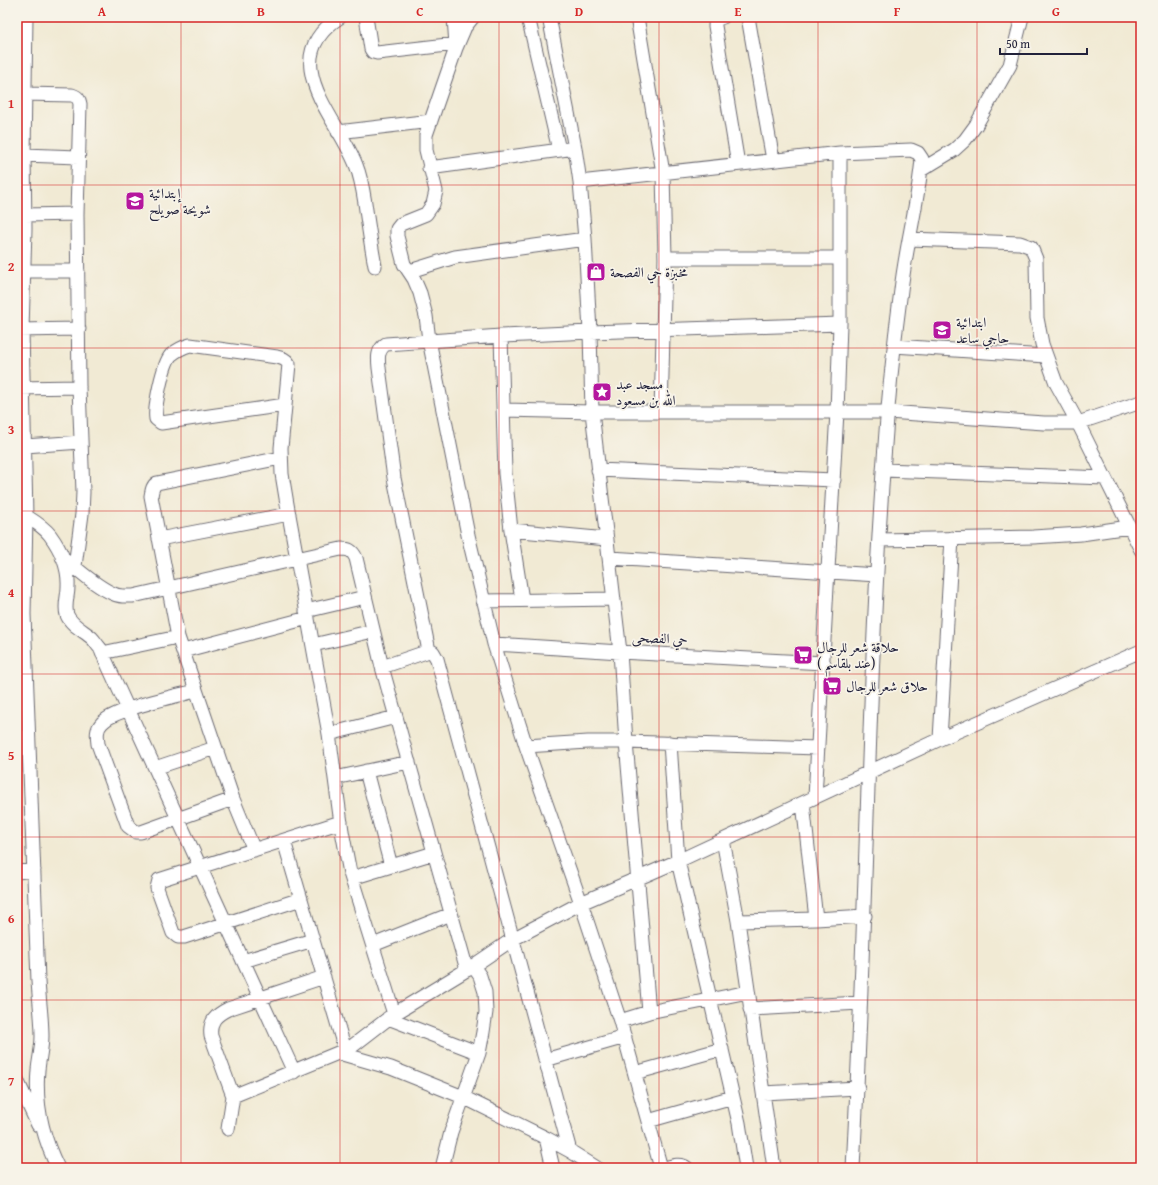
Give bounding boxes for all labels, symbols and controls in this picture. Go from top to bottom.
text: A [98,2,107,21]
text: B [257,2,265,21]
text: C [416,2,424,21]
text: D [575,2,583,21]
text: E [735,2,742,21]
text: F [894,2,901,21]
text: G [1052,2,1060,21]
scale bar [1000,30,1087,56]
text: 50 m [1006,35,1030,52]
text: 1 [8,94,14,113]
place label: إبتدائية شويحة صويلح [149,183,211,222]
school or university icon: إبتدائية شويحة صويلح [124,190,146,212]
text: 2 [8,257,15,276]
shop icon: مخبزة حي الفصحة [585,261,607,283]
place label: مخبزة حي الفصحة [610,262,688,284]
place label: ابتدائية حاجي ساعد [956,312,1009,350]
school or university icon: ابتدائية حاجي ساعد [931,319,953,341]
place label: مسجد عبد الله بن مسعود [616,374,676,410]
place icon: مسجد عبد الله بن مسعود [591,381,613,403]
text: 3 [8,420,14,439]
text: 4 [8,583,15,602]
street label: حي الفصحى [631,627,688,651]
place label: حلاقة شعر للرجال ( عند بلقاسم) [817,637,899,677]
supermarket icon: حلاقة شعر للرجال ( عند بلقاسم) [792,644,814,666]
supermarket icon: حلاق شعر للرجال [821,675,843,697]
place label: حلاق شعر للرجال [846,676,928,696]
text: 5 [8,746,15,765]
text: 6 [8,909,15,928]
text: 7 [8,1072,15,1091]

